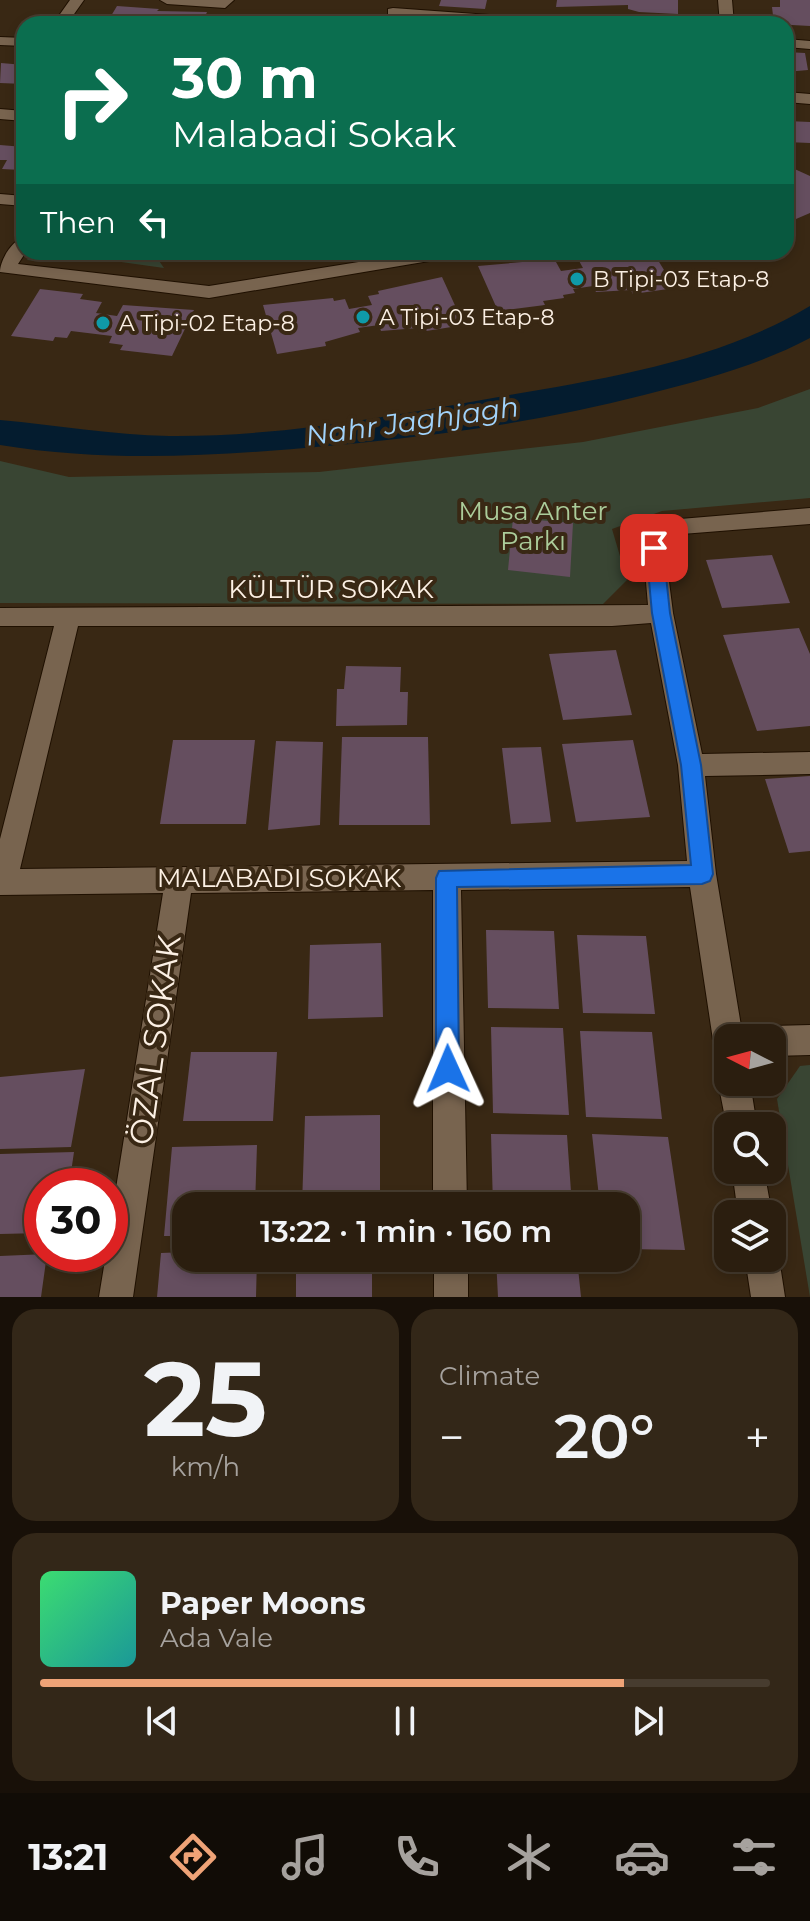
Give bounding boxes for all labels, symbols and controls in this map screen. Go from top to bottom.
text: 30 m [172,44,318,112]
icon: right [40,48,144,152]
text: Malabadi Sokak [172,112,456,156]
icon: left [132,200,176,244]
text: Then [40,204,116,241]
place label: B Tipi-03 Etap-8 [593,266,769,293]
marker: B Tipi-03 Etap-8 [568,270,586,288]
place label: A Tipi-03 Etap-8 [379,304,554,331]
marker: A Tipi-03 Etap-8 [354,308,372,326]
place label: A Tipi-02 Etap-8 [119,310,295,337]
marker: A Tipi-02 Etap-8 [94,314,112,332]
water label: Nahr Jaghjagh [303,389,521,453]
park label: Musa Anter Parkı [458,495,608,557]
pin [620,514,688,582]
icon: arrive [632,526,676,570]
street label: KÜLTÜR SOKAK [228,573,434,605]
street label: MALABADI SOKAK [157,862,402,894]
street label: ÖZAL SOKAK [120,932,189,1147]
north arrow [714,1024,786,1096]
map controls [714,1024,786,1272]
position arrow [406,1027,490,1111]
button: search [714,1112,786,1184]
speed limit sign: 30 [24,1168,128,1272]
button: layers [714,1200,786,1272]
text: 13:22 · 1 min · 160 m [260,1213,552,1250]
text: 25 [144,1335,267,1462]
text: Climate [439,1360,540,1392]
text: 20° [554,1400,655,1473]
text: − [439,1410,464,1464]
text: + [745,1410,770,1464]
text: km/h [171,1451,240,1483]
text: Paper Moons [160,1585,366,1622]
text: Ada Vale [160,1622,273,1654]
icon: previous [140,1699,184,1743]
icon: pause [383,1699,427,1743]
icon: next [626,1699,670,1743]
icon: directions [165,1829,221,1885]
icon: music [277,1829,333,1885]
icon: phone [389,1829,445,1885]
icon: climate [501,1829,557,1885]
icon: car [614,1829,670,1885]
icon: filters [726,1829,782,1885]
text: 13:21 [28,1835,108,1879]

